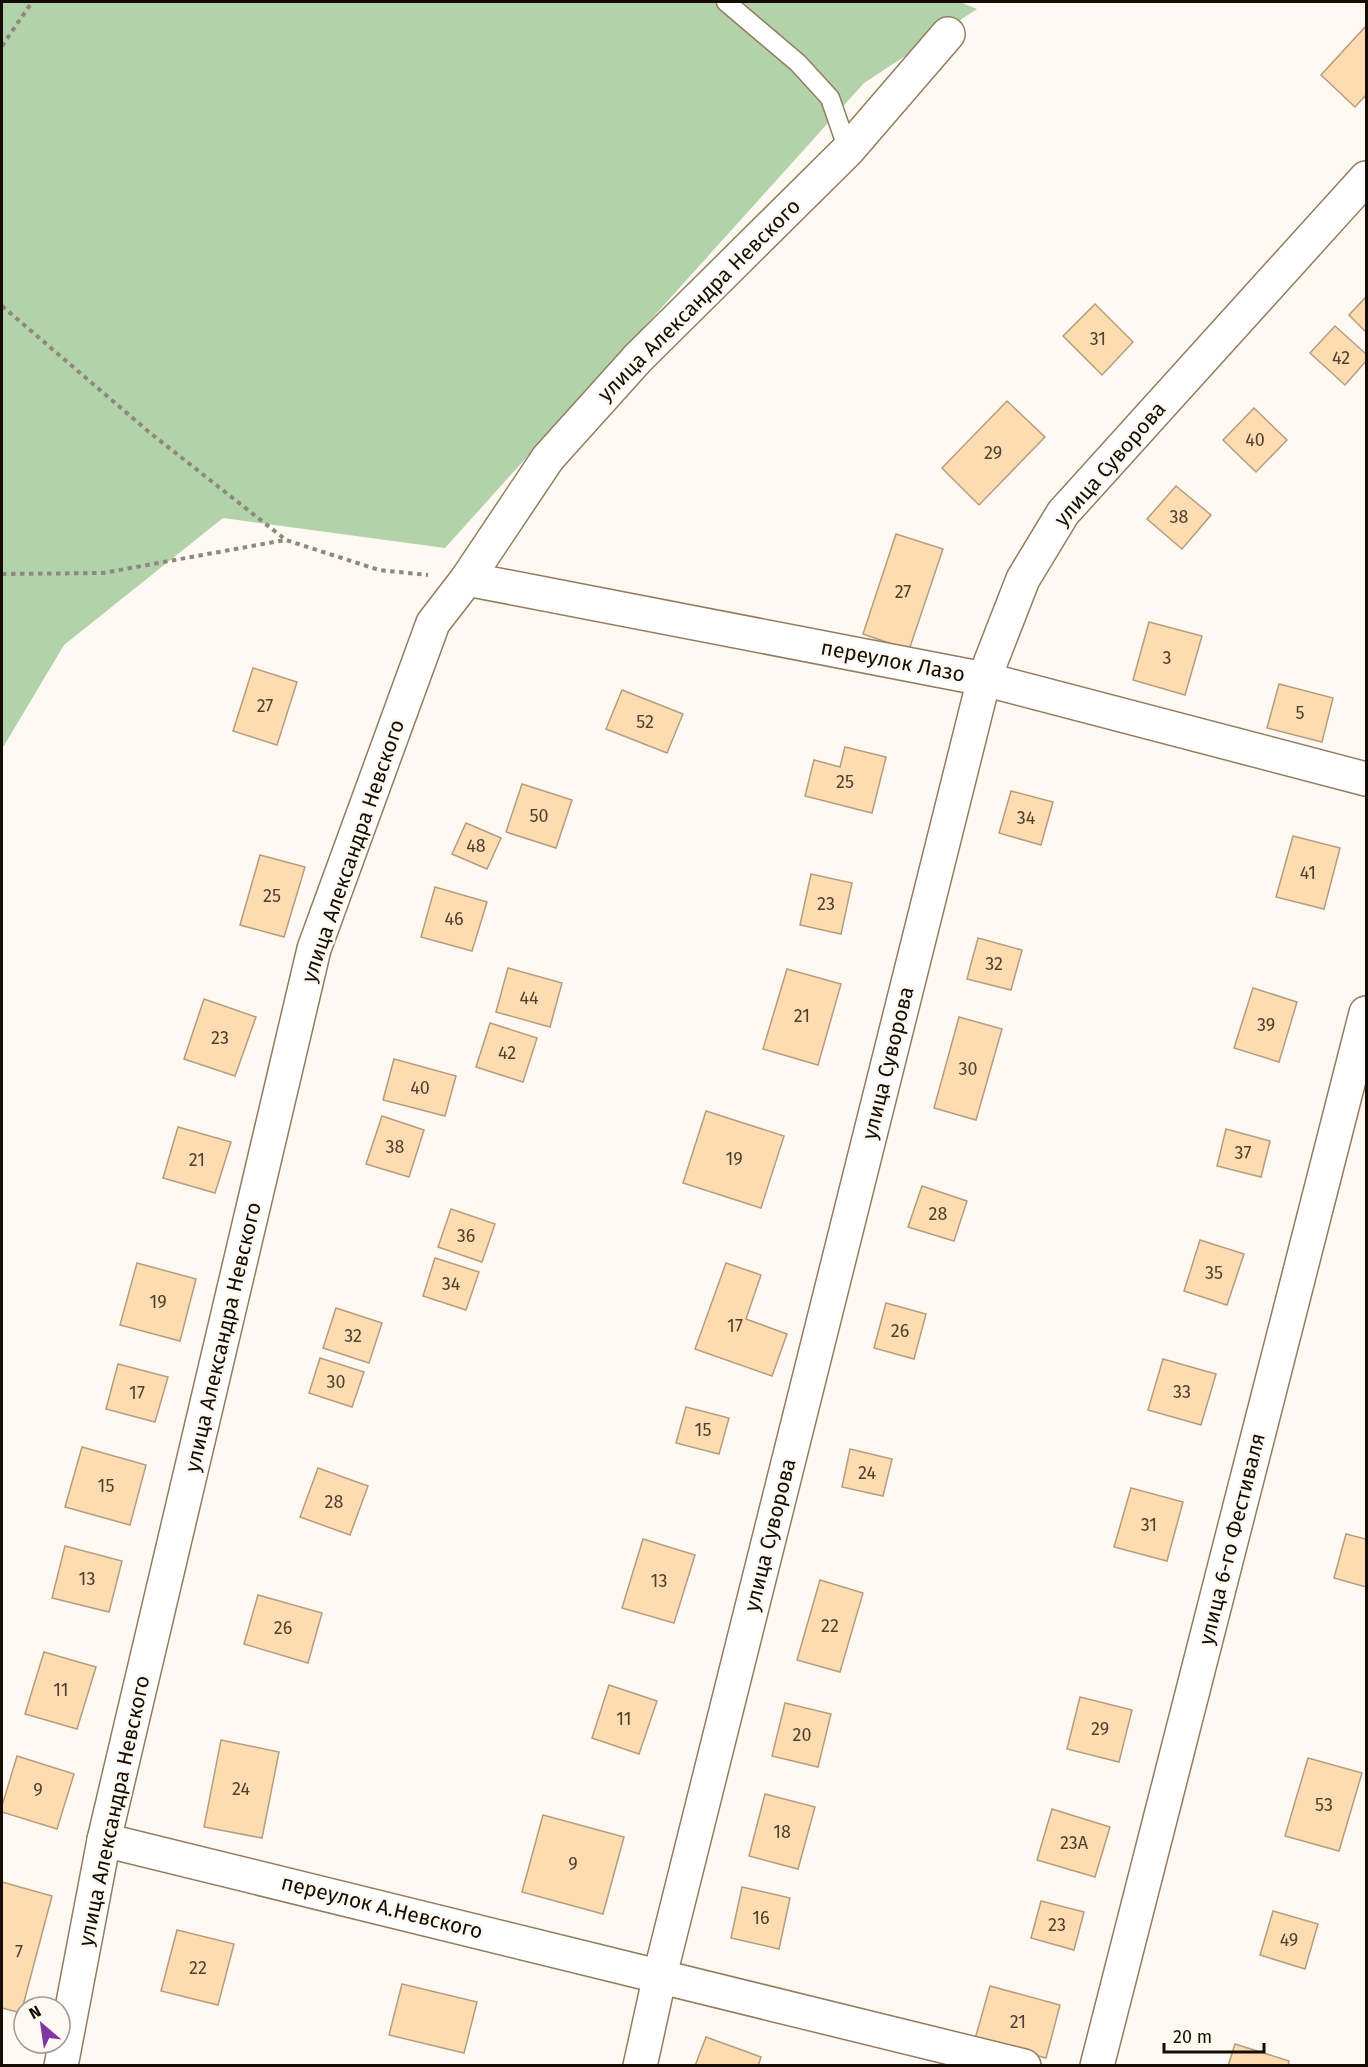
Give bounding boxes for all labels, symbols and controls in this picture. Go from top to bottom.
street label: улица Александра Невского [592,193,806,407]
house number: 31 [1090,328,1106,350]
house number: 42 [1332,347,1350,369]
street label: улица Суворова [1049,396,1171,532]
house number: 40 [1245,429,1265,451]
house number: 29 [984,442,1002,464]
house number: 38 [1170,506,1189,528]
house number: 27 [895,581,911,603]
street label: переулок Лазо [819,634,967,688]
house number: 3 [1163,647,1171,669]
house number: 27 [257,695,273,717]
house number: 5 [1295,702,1305,724]
house number: 52 [636,711,654,733]
street label: улица Александра Невского [296,716,410,986]
house number: 25 [836,771,854,793]
house number: 50 [529,805,549,827]
house number: 34 [1017,807,1036,829]
house number: 48 [466,835,486,857]
house number: 41 [1300,862,1316,884]
house number: 25 [263,885,281,907]
house number: 23 [817,893,835,915]
house number: 46 [444,908,464,930]
house number: 32 [985,953,1003,975]
street label: улица Суворова [856,984,920,1142]
house number: 44 [519,987,539,1009]
house number: 21 [794,1005,810,1027]
house number: 39 [1257,1014,1275,1036]
house number: 23 [211,1027,229,1049]
house number: 42 [498,1042,516,1064]
house number: 30 [958,1058,978,1080]
house number: 40 [410,1077,430,1099]
house number: 38 [386,1136,405,1158]
house number: 37 [1235,1142,1251,1164]
house number: 19 [725,1148,743,1170]
house number: 21 [189,1149,205,1171]
street label: улица Александра Невского [179,1199,267,1475]
house number: 28 [929,1203,947,1225]
house number: 36 [457,1225,475,1247]
house number: 35 [1205,1262,1223,1284]
house number: 34 [442,1273,461,1295]
house number: 19 [149,1291,167,1313]
house number: 17 [727,1315,743,1337]
house number: 26 [891,1320,909,1342]
house number: 32 [344,1325,362,1347]
house number: 30 [326,1371,346,1393]
house number: 33 [1173,1381,1191,1403]
house number: 17 [129,1382,145,1404]
house number: 15 [695,1419,711,1441]
street label: улица 6-го Фестиваля [1193,1430,1271,1648]
street label: улица Суворова [738,1456,802,1614]
house number: 24 [858,1462,876,1484]
house number: 15 [98,1475,114,1497]
house number: 28 [325,1491,343,1513]
house number: 31 [1141,1514,1157,1536]
house number: 13 [79,1568,95,1590]
house number: 13 [651,1570,667,1592]
house number: 22 [821,1615,839,1637]
house number: 26 [274,1617,292,1639]
street label: улица Александра Невского [73,1673,155,1949]
house number: 11 [53,1679,69,1701]
house number: 11 [616,1708,632,1730]
house number: 29 [1091,1718,1109,1740]
house number: 20 [793,1724,811,1746]
house number: 24 [232,1778,250,1800]
house number: 9 [33,1779,43,1801]
house number: 53 [1315,1794,1333,1816]
house number: 18 [773,1821,791,1843]
house number: 23А [1060,1832,1089,1854]
house number: 9 [568,1853,578,1875]
street label: переулок А.Невского [278,1869,486,1945]
house number: 16 [752,1907,770,1929]
house number: 23 [1048,1914,1066,1936]
house number: 49 [1280,1929,1298,1951]
house number: 7 [15,1941,23,1963]
house number: 22 [189,1957,207,1979]
north arrow [12,1995,72,2055]
text: N [26,2001,44,2023]
house number: 21 [1010,2011,1026,2033]
scale bar [1164,2016,1264,2054]
text: 20 m [1173,2026,1212,2048]

